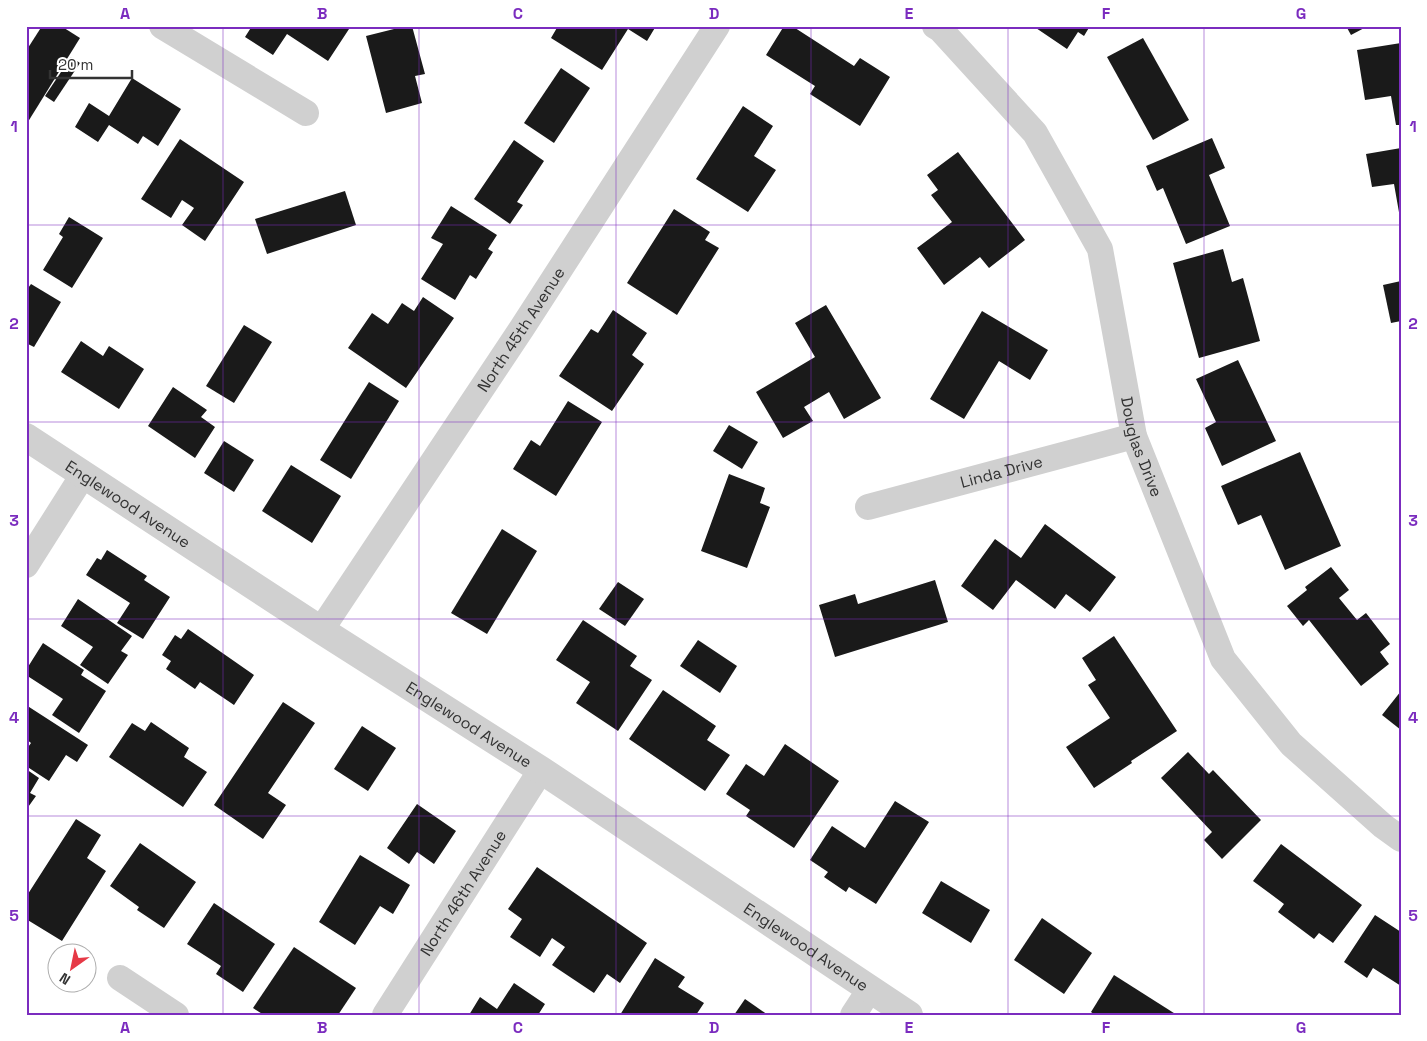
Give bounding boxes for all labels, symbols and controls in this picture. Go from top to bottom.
text: A [120,3,130,24]
text: B [317,3,327,24]
text: C [513,3,523,24]
text: D [709,3,719,24]
text: E [905,3,914,24]
text: F [1102,3,1111,24]
text: G [1296,3,1306,24]
scale bar [50,48,132,80]
text: 20 m [58,55,93,74]
text: 1 [10,116,18,137]
text: 1 [1409,116,1417,137]
street label: North 45th Avenue [472,263,570,396]
text: 2 [9,313,19,334]
text: 2 [1408,313,1418,334]
street label: Douglas Drive [1116,395,1167,500]
street label: Linda Drive [958,451,1045,493]
street label: Englewood Avenue [61,456,194,553]
text: 3 [9,510,19,531]
text: 3 [1408,510,1418,531]
street label: Englewood Avenue [402,677,536,773]
text: 4 [9,707,19,728]
text: 4 [1408,707,1418,728]
street label: North 46th Avenue [415,826,511,960]
street label: Englewood Avenue [740,898,872,996]
text: 5 [9,905,19,926]
text: 5 [1408,905,1418,926]
north arrow [48,944,98,994]
text: N [56,969,74,989]
text: A [120,1017,130,1038]
text: B [317,1017,327,1038]
text: C [513,1017,523,1038]
text: D [709,1017,719,1038]
text: E [905,1017,914,1038]
text: F [1102,1017,1111,1038]
text: G [1296,1017,1306,1038]

